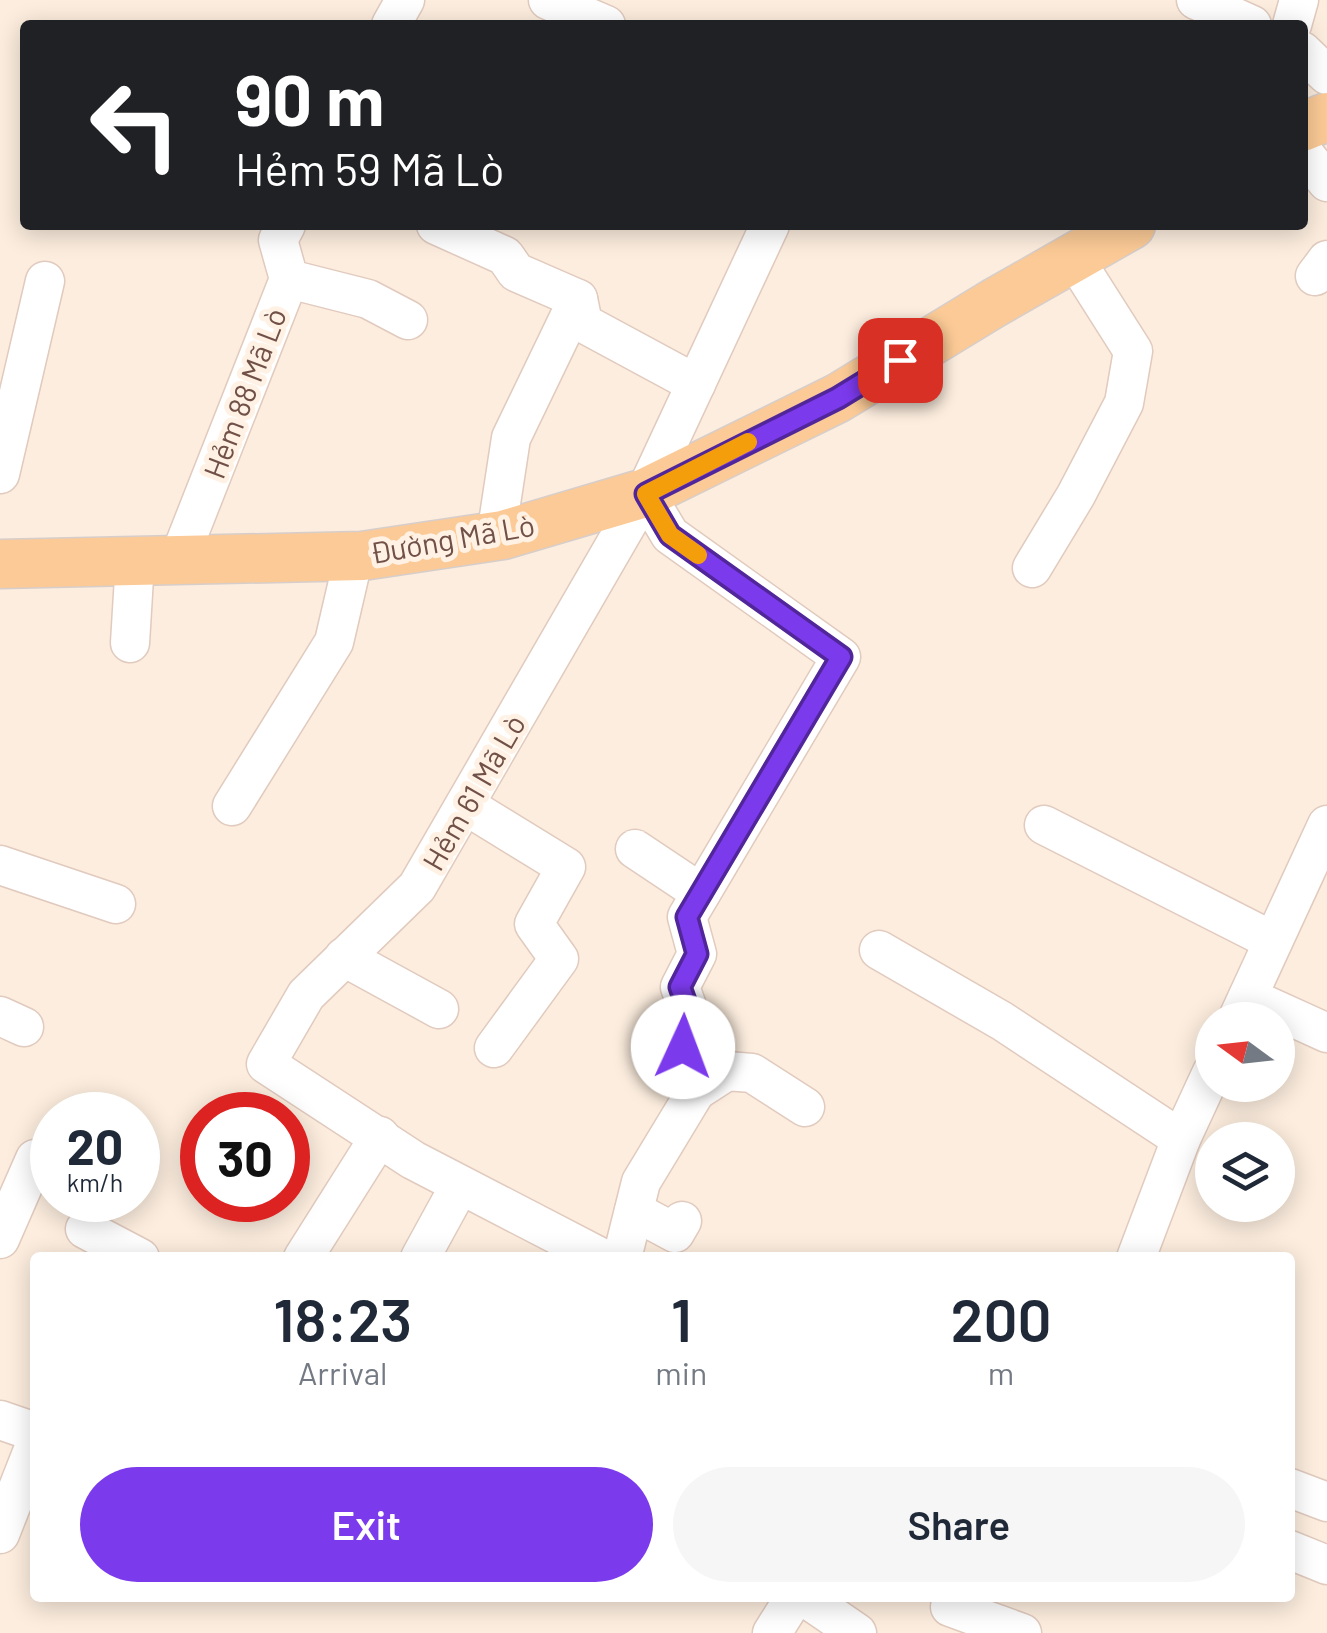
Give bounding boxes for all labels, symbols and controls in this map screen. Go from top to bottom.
text: 90 m [235,56,385,140]
icon: left [70,60,200,190]
text: Hẻm 59 Mã Lò [235,141,504,195]
street label: Hẻm 88 Mã Lò [195,303,293,483]
pin [858,318,943,403]
icon: arrive [873,333,928,388]
street label: Đường Mã Lò [367,506,537,570]
street label: Hẻm 61 Mã Lò [414,708,532,876]
position arrow [631,995,735,1099]
north arrow [1195,1002,1295,1102]
map controls [1195,1002,1295,1222]
speed limit sign: 30 [180,1092,310,1222]
text: 20 [67,1115,123,1175]
button: layers [1195,1122,1295,1222]
text: km/h [67,1167,123,1197]
text: 18:23 [273,1282,412,1354]
text: 1 [671,1282,692,1354]
text: 200 [950,1282,1052,1354]
text: Arrival [298,1353,387,1391]
text: min [655,1353,707,1391]
text: m [988,1353,1014,1391]
button: Exit [80,1467,653,1582]
button: Share [673,1467,1245,1582]

